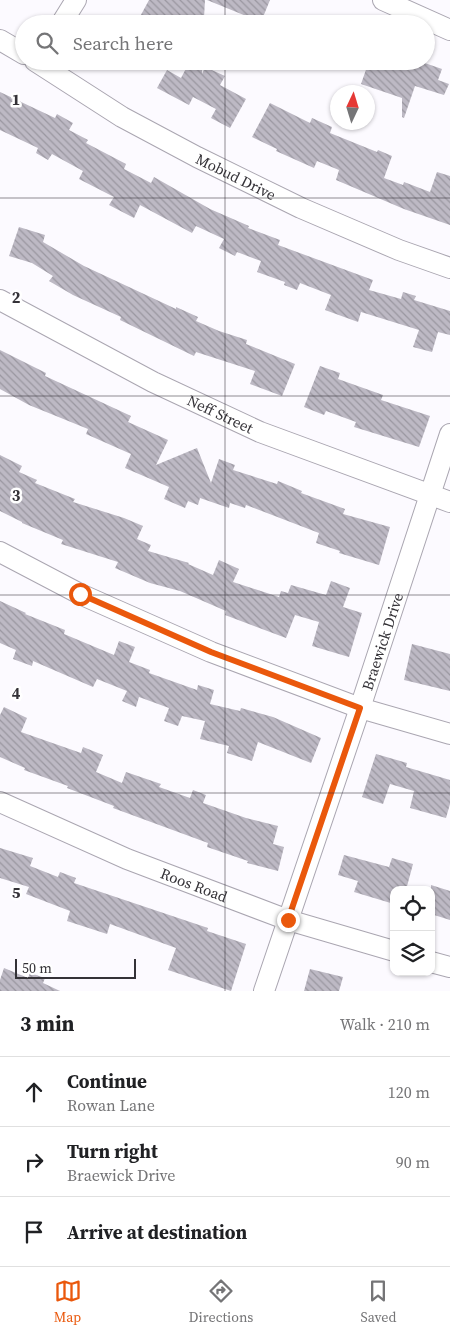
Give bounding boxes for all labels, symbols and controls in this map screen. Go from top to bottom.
search box [15,15,435,70]
icon: search [33,29,61,57]
text: Search here [73,30,173,56]
north arrow [330,85,375,130]
text: 1 [12,88,20,110]
street label: Mobud Drive [193,148,280,205]
text: 2 [12,286,21,308]
street label: Neff Street [184,389,257,438]
text: 3 [12,484,21,506]
route start [69,583,92,606]
street label: Braewick Drive [356,589,408,693]
text: 4 [12,682,21,704]
street label: Roos Road [158,862,231,907]
text: 5 [12,881,21,903]
map controls [390,886,435,976]
button: locate [390,886,435,931]
route end [277,909,300,932]
button: layers [390,931,435,976]
scale bar [15,956,136,979]
text: 50 m [22,958,52,978]
text: 3 min [20,1009,75,1038]
text: Walk · 210 m [340,1013,430,1035]
text: Continue [67,1068,147,1094]
icon: ahead [20,1078,48,1106]
text: 120 m [388,1081,430,1103]
text: Rowan Lane [67,1094,155,1116]
text: Turn right [67,1138,158,1164]
icon: right [20,1148,48,1176]
text: 90 m [396,1151,430,1173]
text: Braewick Drive [67,1164,175,1186]
icon: arrive [20,1218,48,1246]
text: Arrive at destination [67,1219,247,1245]
tab: Map [54,1277,82,1327]
tab: Directions [189,1277,253,1327]
tab: Saved [361,1277,396,1327]

